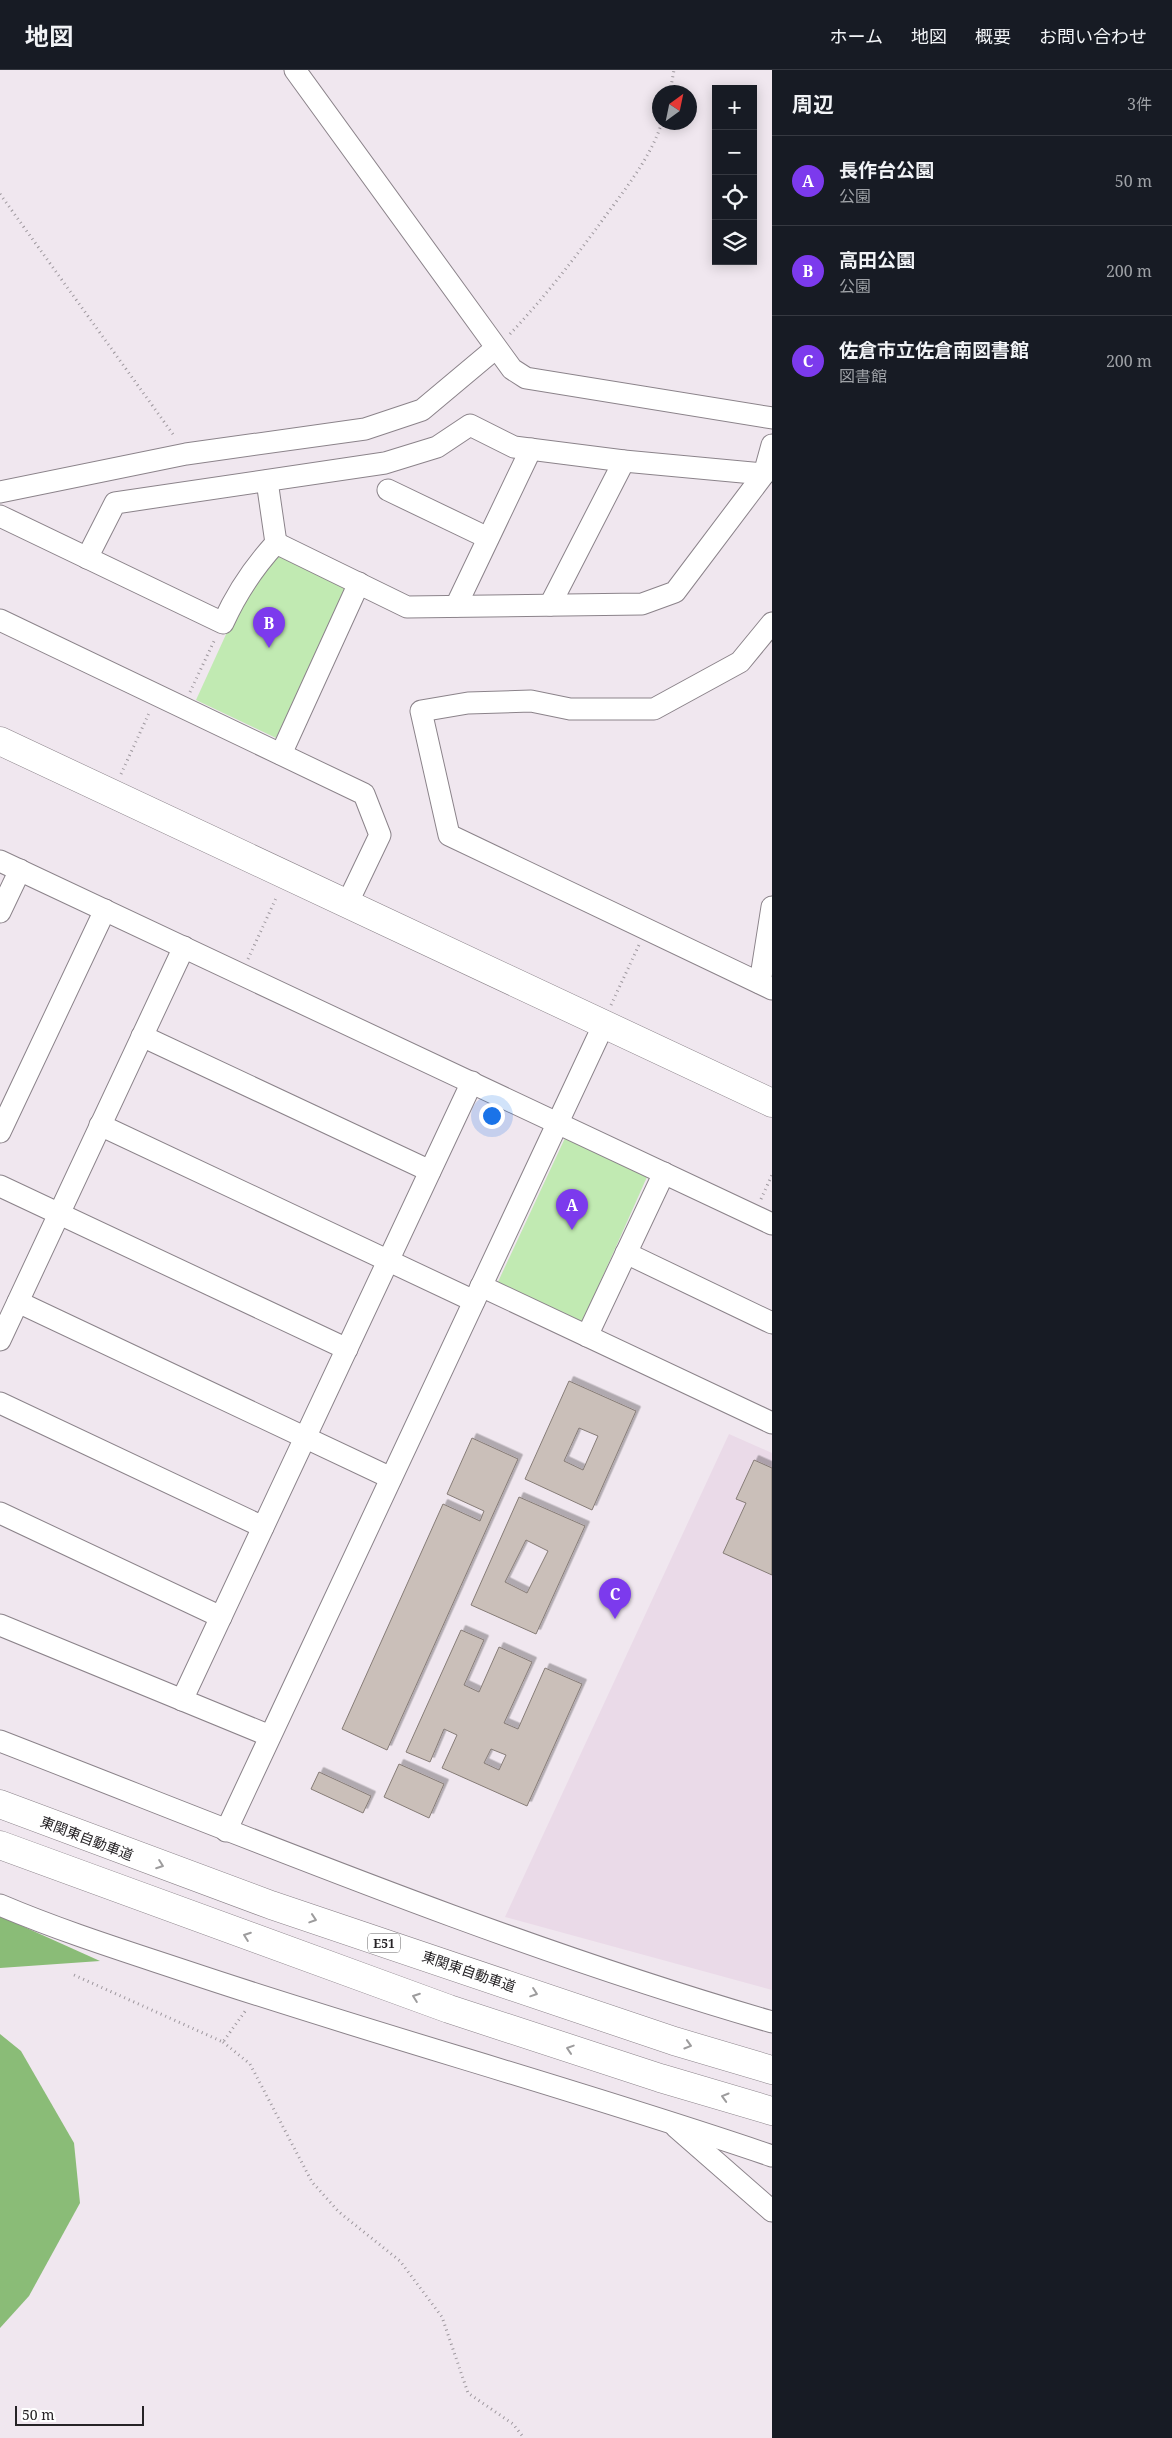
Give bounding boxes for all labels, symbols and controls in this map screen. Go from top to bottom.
text: 地図 [25,19,73,52]
text: ホーム [830,24,883,48]
text: 地図 [911,24,947,48]
text: 概要 [975,24,1011,48]
text: お問い合わせ [1039,24,1147,48]
north arrow [652,85,697,130]
map controls [712,85,757,265]
button: + [712,85,757,130]
text: 周辺 [792,90,834,118]
text: 3件 [1127,93,1152,115]
button: − [712,130,757,175]
text: 長作台公園 [839,157,934,183]
text: A [802,170,814,192]
text: 50 m [1115,170,1152,192]
button: locate [712,175,757,220]
text: 公園 [839,185,871,207]
button: layers [712,220,757,265]
text: 高田公園 [839,247,915,273]
text: B [803,260,813,282]
text: 200 m [1106,260,1152,282]
text: 公園 [839,275,871,297]
text: 佐倉市立佐倉南図書館 [839,337,1029,363]
text: C [803,350,813,372]
text: 200 m [1106,350,1152,372]
text: 図書館 [839,365,887,387]
pin: B [253,607,285,648]
your location [479,1103,505,1129]
pin: A [556,1189,588,1230]
pin: C [599,1578,631,1619]
street label: 東関東自動車道 [38,1812,136,1864]
one-way arrow [155,1859,164,1869]
one-way arrow [308,1913,317,1923]
one-way arrow [243,1932,252,1942]
road number: E51 [368,1934,400,1952]
street label: 東関東自動車道 [420,1946,518,1996]
one-way arrow [529,1987,537,1997]
one-way arrow [412,1993,421,2003]
one-way arrow [683,2039,691,2049]
one-way arrow [566,2044,575,2054]
one-way arrow [722,2092,730,2102]
scale bar [15,2403,144,2426]
text: 50 m [22,2405,55,2424]

